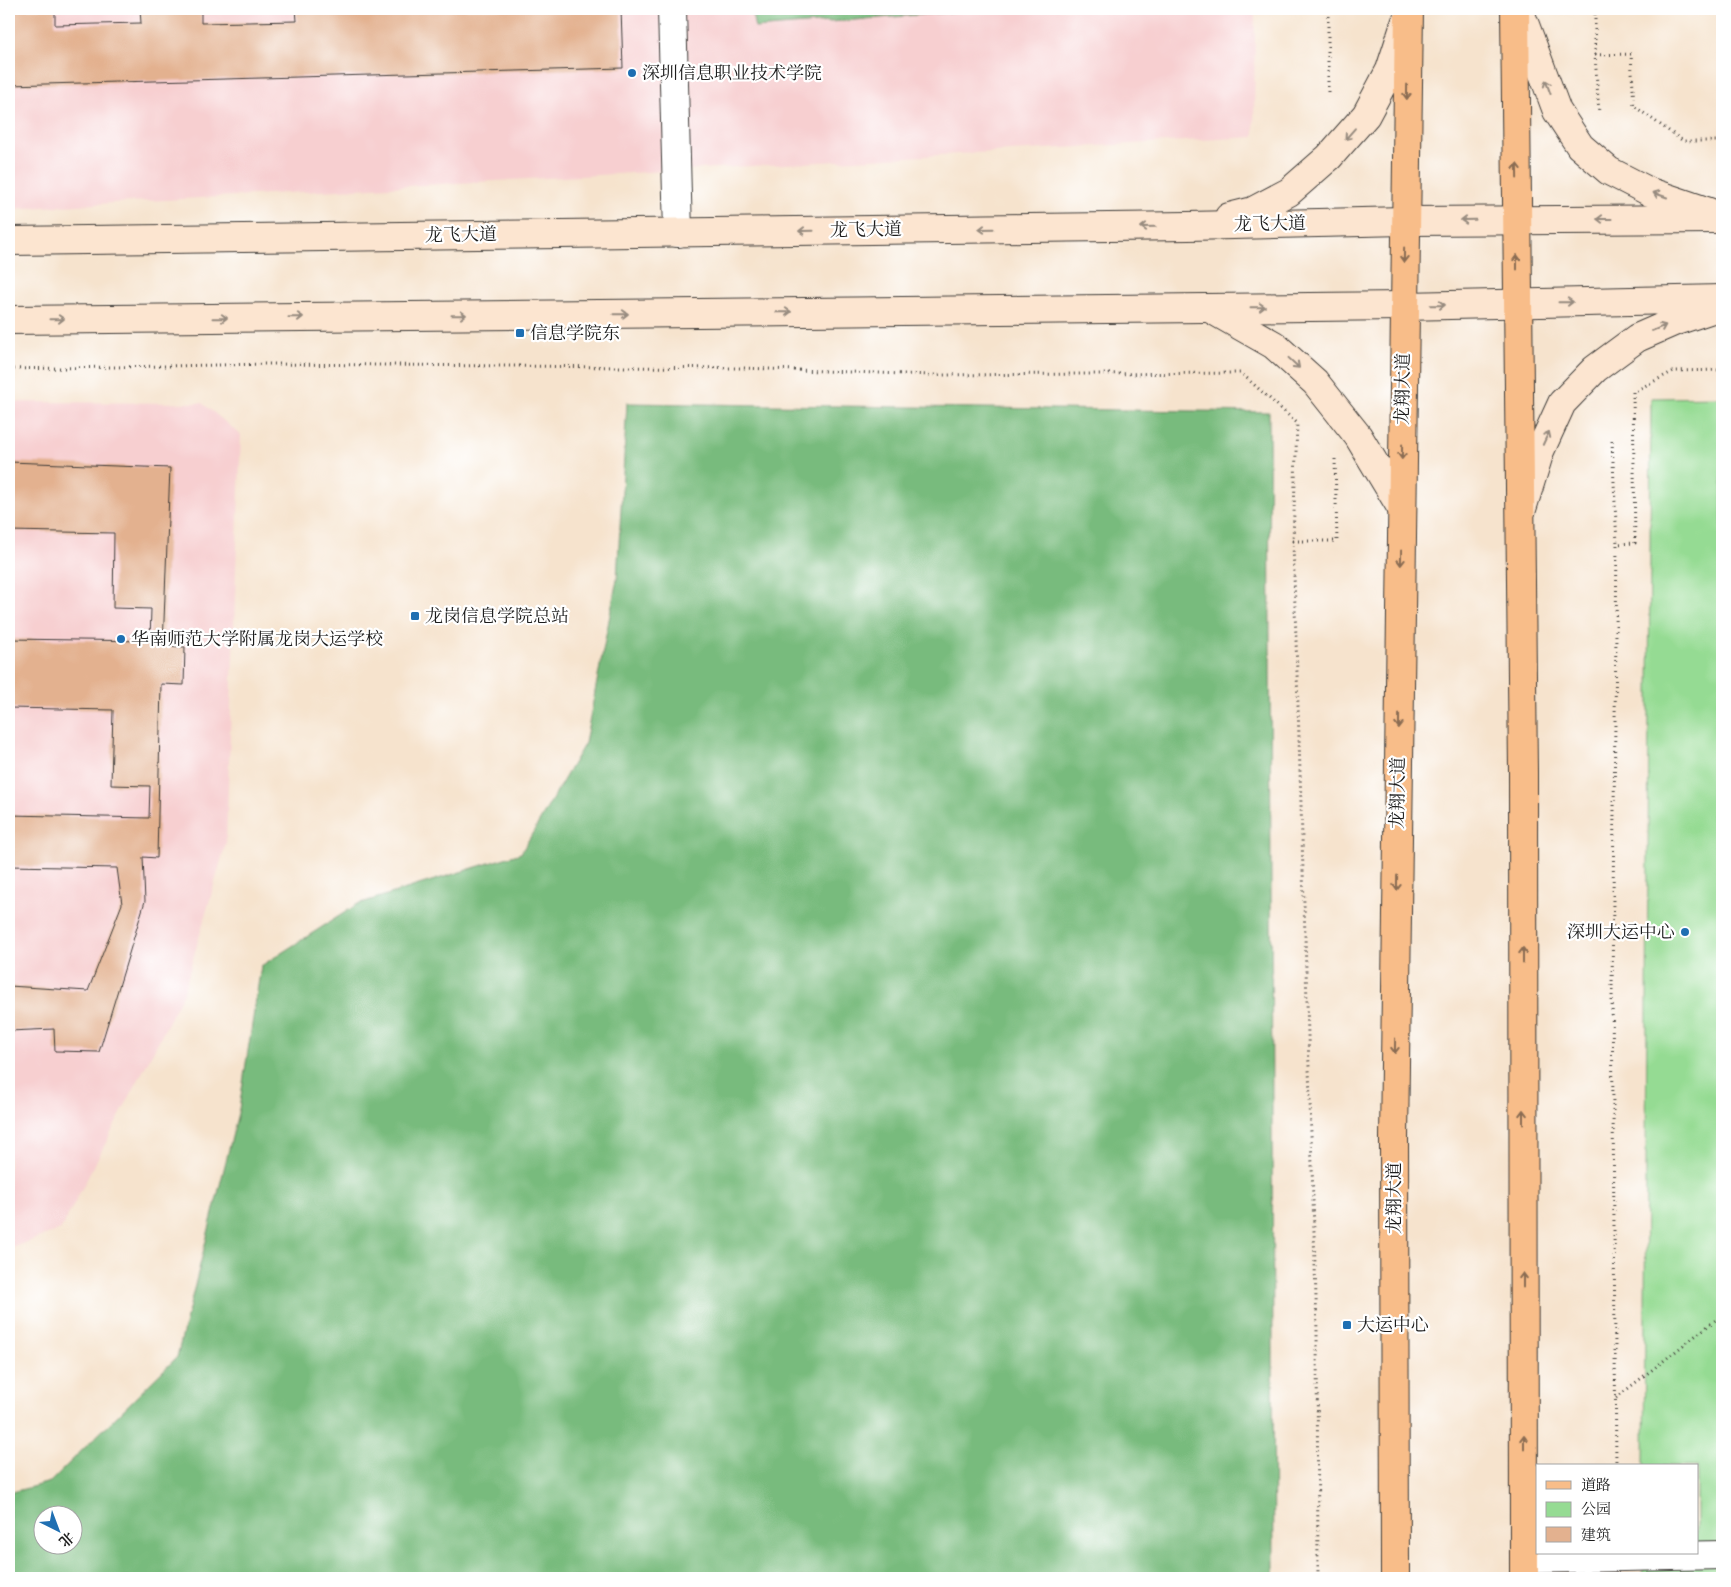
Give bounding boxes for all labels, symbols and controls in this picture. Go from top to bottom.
place label: 深圳信息职业技术学院 [642,63,822,84]
marker: 深圳信息职业技术学院 [626,67,638,79]
one-way arrow [1543,80,1552,95]
one-way arrow [1402,84,1412,100]
one-way arrow [1344,127,1356,140]
one-way arrow [1512,163,1522,180]
one-way arrow [1652,190,1668,199]
street label: 龙飞大道 [1234,213,1306,235]
one-way arrow [1596,214,1612,224]
one-way arrow [1461,215,1477,225]
street label: 龙飞大道 [830,219,902,241]
one-way arrow [1141,222,1157,232]
street label: 龙飞大道 [425,224,497,246]
one-way arrow [978,224,994,234]
one-way arrow [798,226,814,236]
one-way arrow [1400,247,1409,263]
one-way arrow [1512,254,1522,270]
one-way arrow [1558,298,1574,307]
one-way arrow [1430,300,1446,310]
one-way arrow [1250,303,1266,312]
one-way arrow [775,307,791,317]
one-way arrow [612,309,629,319]
one-way arrow [450,310,466,320]
one-way arrow [288,312,304,322]
one-way arrow [212,313,228,323]
one-way arrow [49,315,65,324]
place label: 信息学院东 [530,323,620,344]
one-way arrow [1651,323,1666,333]
marker: 信息学院东 [514,327,526,339]
street label: 龙翔大道 [1392,353,1414,425]
one-way arrow [1288,357,1300,369]
one-way arrow [1542,431,1551,446]
one-way arrow [1397,444,1407,460]
one-way arrow [1396,550,1406,566]
place label: 龙岗信息学院总站 [425,606,569,627]
marker: 龙岗信息学院总站 [409,610,421,622]
place label: 华南师范大学附属龙岗大运学校 [131,629,383,650]
marker: 华南师范大学附属龙岗大运学校 [115,633,127,645]
one-way arrow [1394,712,1404,728]
street label: 龙翔大道 [1387,757,1409,829]
one-way arrow [1392,874,1402,891]
place label: 深圳大运中心 [1567,922,1675,943]
marker: 深圳大运中心 [1679,926,1691,938]
one-way arrow [1518,947,1528,963]
one-way arrow [1390,1037,1400,1053]
one-way arrow [1518,1109,1528,1126]
street label: 龙翔大道 [1384,1162,1405,1234]
one-way arrow [1518,1272,1528,1288]
place label: 大运中心 [1357,1315,1429,1336]
marker: 大运中心 [1341,1319,1353,1331]
one-way arrow [1519,1434,1529,1450]
legend [1536,1464,1698,1554]
text: 道路 [1581,1476,1611,1494]
text: 公园 [1581,1500,1611,1518]
north arrow [32,1504,82,1554]
text: 建筑 [1581,1526,1611,1544]
text: 北 [55,1528,77,1550]

